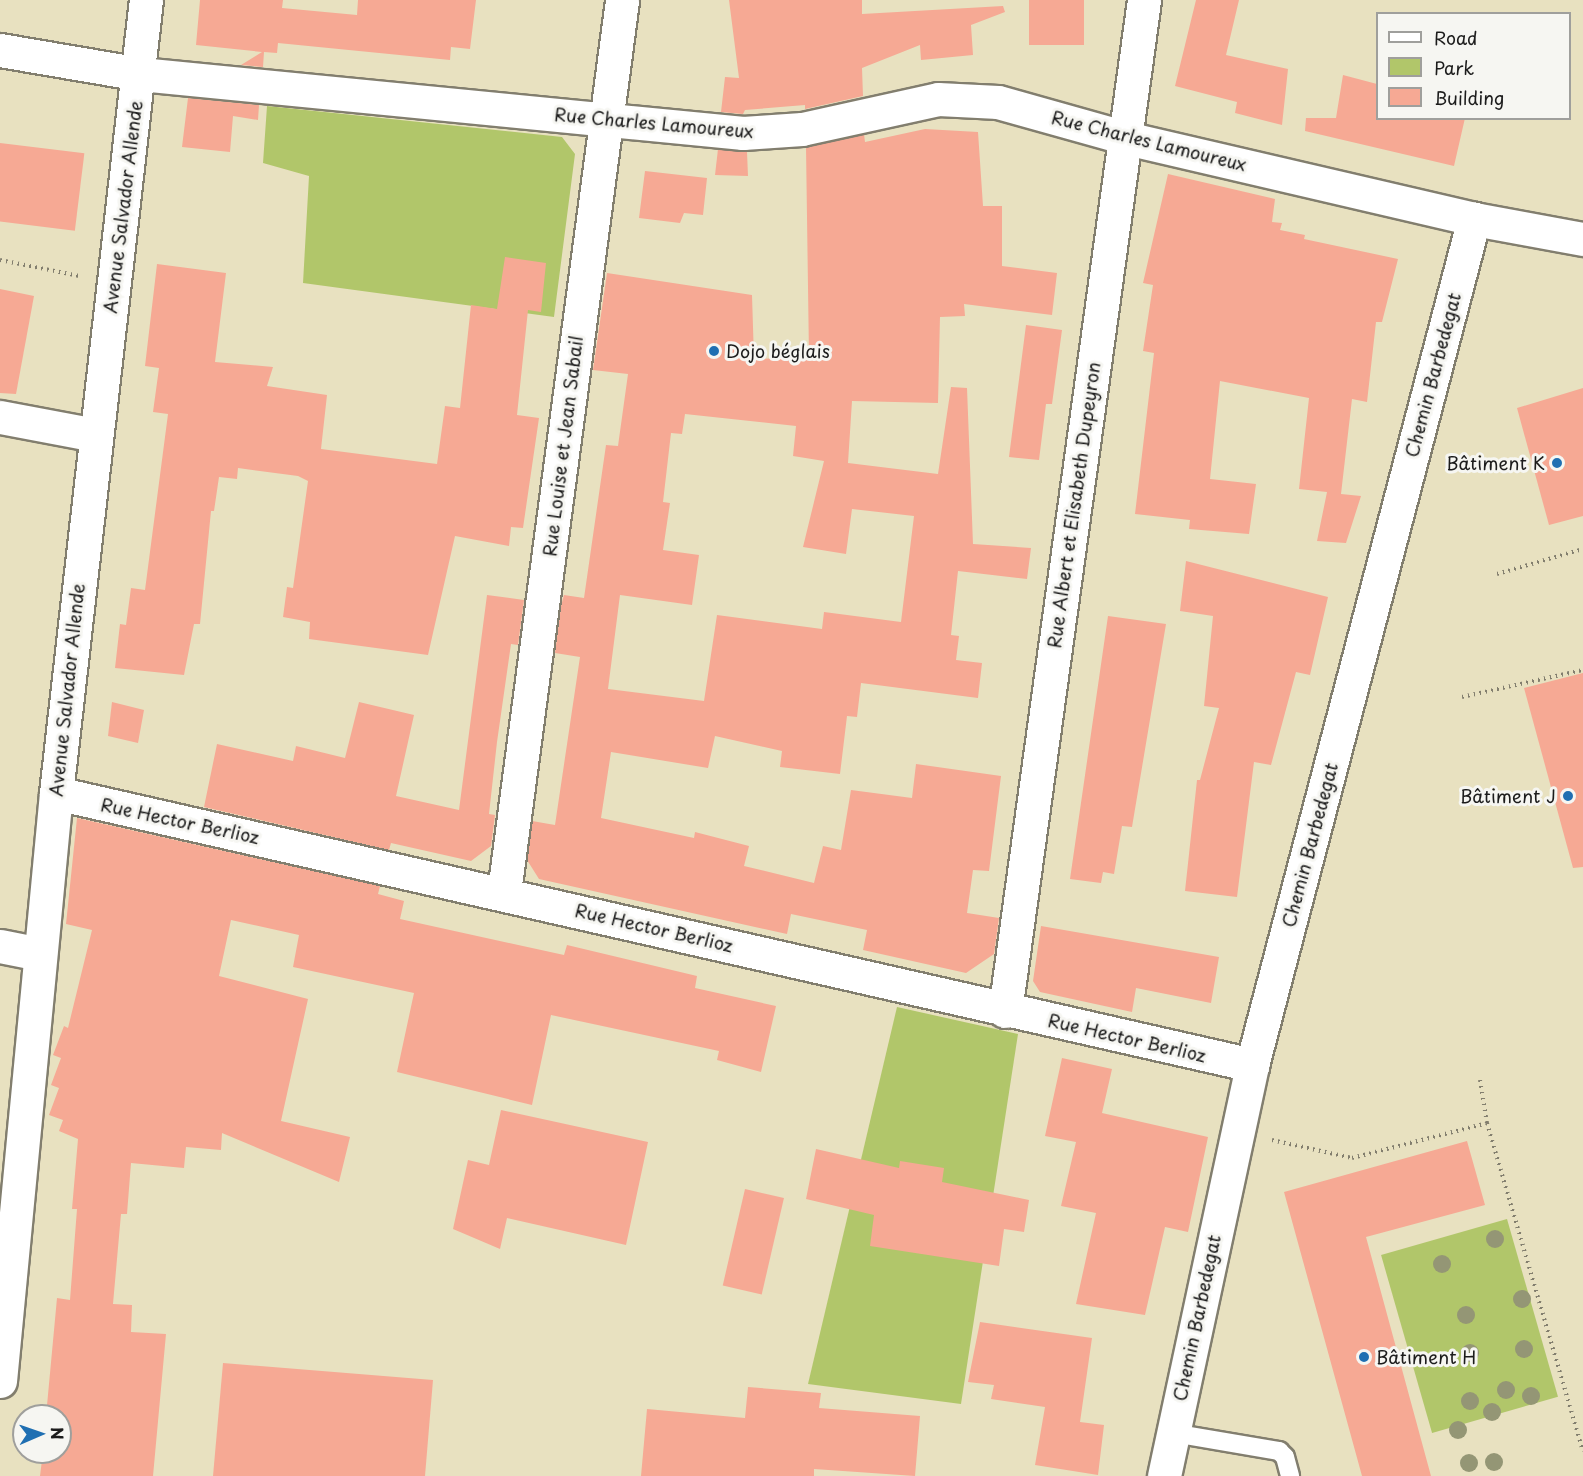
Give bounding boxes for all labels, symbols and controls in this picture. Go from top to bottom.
legend [1376,12,1571,120]
text: Road [1434,24,1478,51]
text: Park [1434,54,1474,81]
text: Building [1434,84,1504,111]
street label: Avenue Salvador Allende [99,100,147,314]
street label: Rue Charles Lamoureux [552,103,756,143]
street label: Rue Charles Lamoureux [1048,106,1250,176]
street label: Chemin Barbedegat [1401,290,1465,460]
street label: Rue Louise et Jean Sabail [539,334,587,558]
place label: Dojo béglais [726,340,830,362]
marker: Dojo béglais [707,344,721,358]
street label: Rue Albert et Elisabeth Dupeyron [1043,358,1105,652]
place label: Bâtiment K [1447,452,1545,474]
marker: Bâtiment K [1550,456,1564,470]
street label: Avenue Salvador Allende [45,583,89,797]
street label: Chemin Barbedegat [1278,760,1342,930]
place label: Bâtiment J [1459,785,1556,807]
marker: Bâtiment J [1561,789,1575,803]
street label: Rue Hector Berlioz [97,793,263,849]
street label: Rue Hector Berlioz [572,899,736,957]
street label: Rue Hector Berlioz [1045,1009,1209,1067]
street label: Chemin Barbedegat [1169,1233,1225,1403]
place label: Bâtiment H [1376,1346,1476,1368]
marker: Bâtiment H [1357,1350,1371,1364]
north arrow [12,1404,72,1464]
text: N [46,1427,70,1440]

